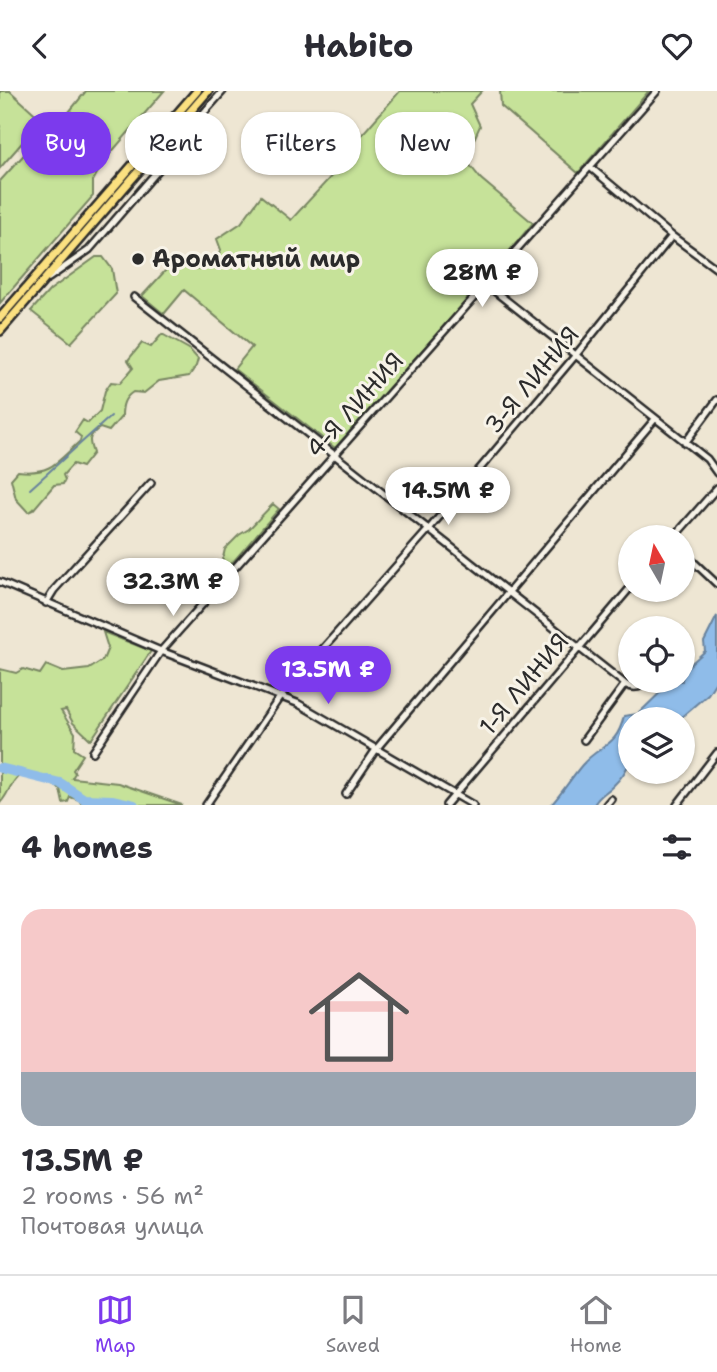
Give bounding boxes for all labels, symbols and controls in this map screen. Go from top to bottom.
text: Habito [303,24,414,67]
icon: back [21,27,59,65]
icon: heart [658,27,696,65]
chip: Buy [21,112,111,175]
chip: Rent [125,112,227,175]
chip: Filters [241,112,361,175]
chip: New [375,112,475,175]
place label: Ароматный мир [152,243,360,275]
pin: 28M ₽ [433,249,531,309]
marker: Ароматный мир [130,251,146,267]
text: 28M ₽ [442,257,522,287]
street label: 3-Я ЛИНИЯ [478,320,586,440]
street label: 4-Я ЛИНИЯ [299,346,411,464]
pin: 14.5M ₽ [383,467,513,527]
text: 14.5M ₽ [401,475,495,505]
north arrow [618,525,695,602]
map controls [618,525,695,784]
pin: 32.3M ₽ [108,559,238,618]
text: 32.3M ₽ [122,566,224,596]
button: locate [618,616,695,693]
street label: 1-Я ЛИНИЯ [472,626,576,742]
pin: 13.5M ₽ [263,647,393,706]
text: 13.5M ₽ [281,654,375,684]
button: layers [618,707,695,784]
text: 4 homes [21,827,153,868]
icon: filters [658,828,696,866]
icon: home [296,954,422,1080]
text: 13.5M ₽ [21,1140,144,1181]
text: 2 rooms · 56 m² [21,1181,204,1211]
text: Почтовая улица [21,1211,204,1241]
tab: Map [95,1291,136,1358]
tab: Saved [326,1291,380,1358]
tab: Home [570,1291,622,1358]

